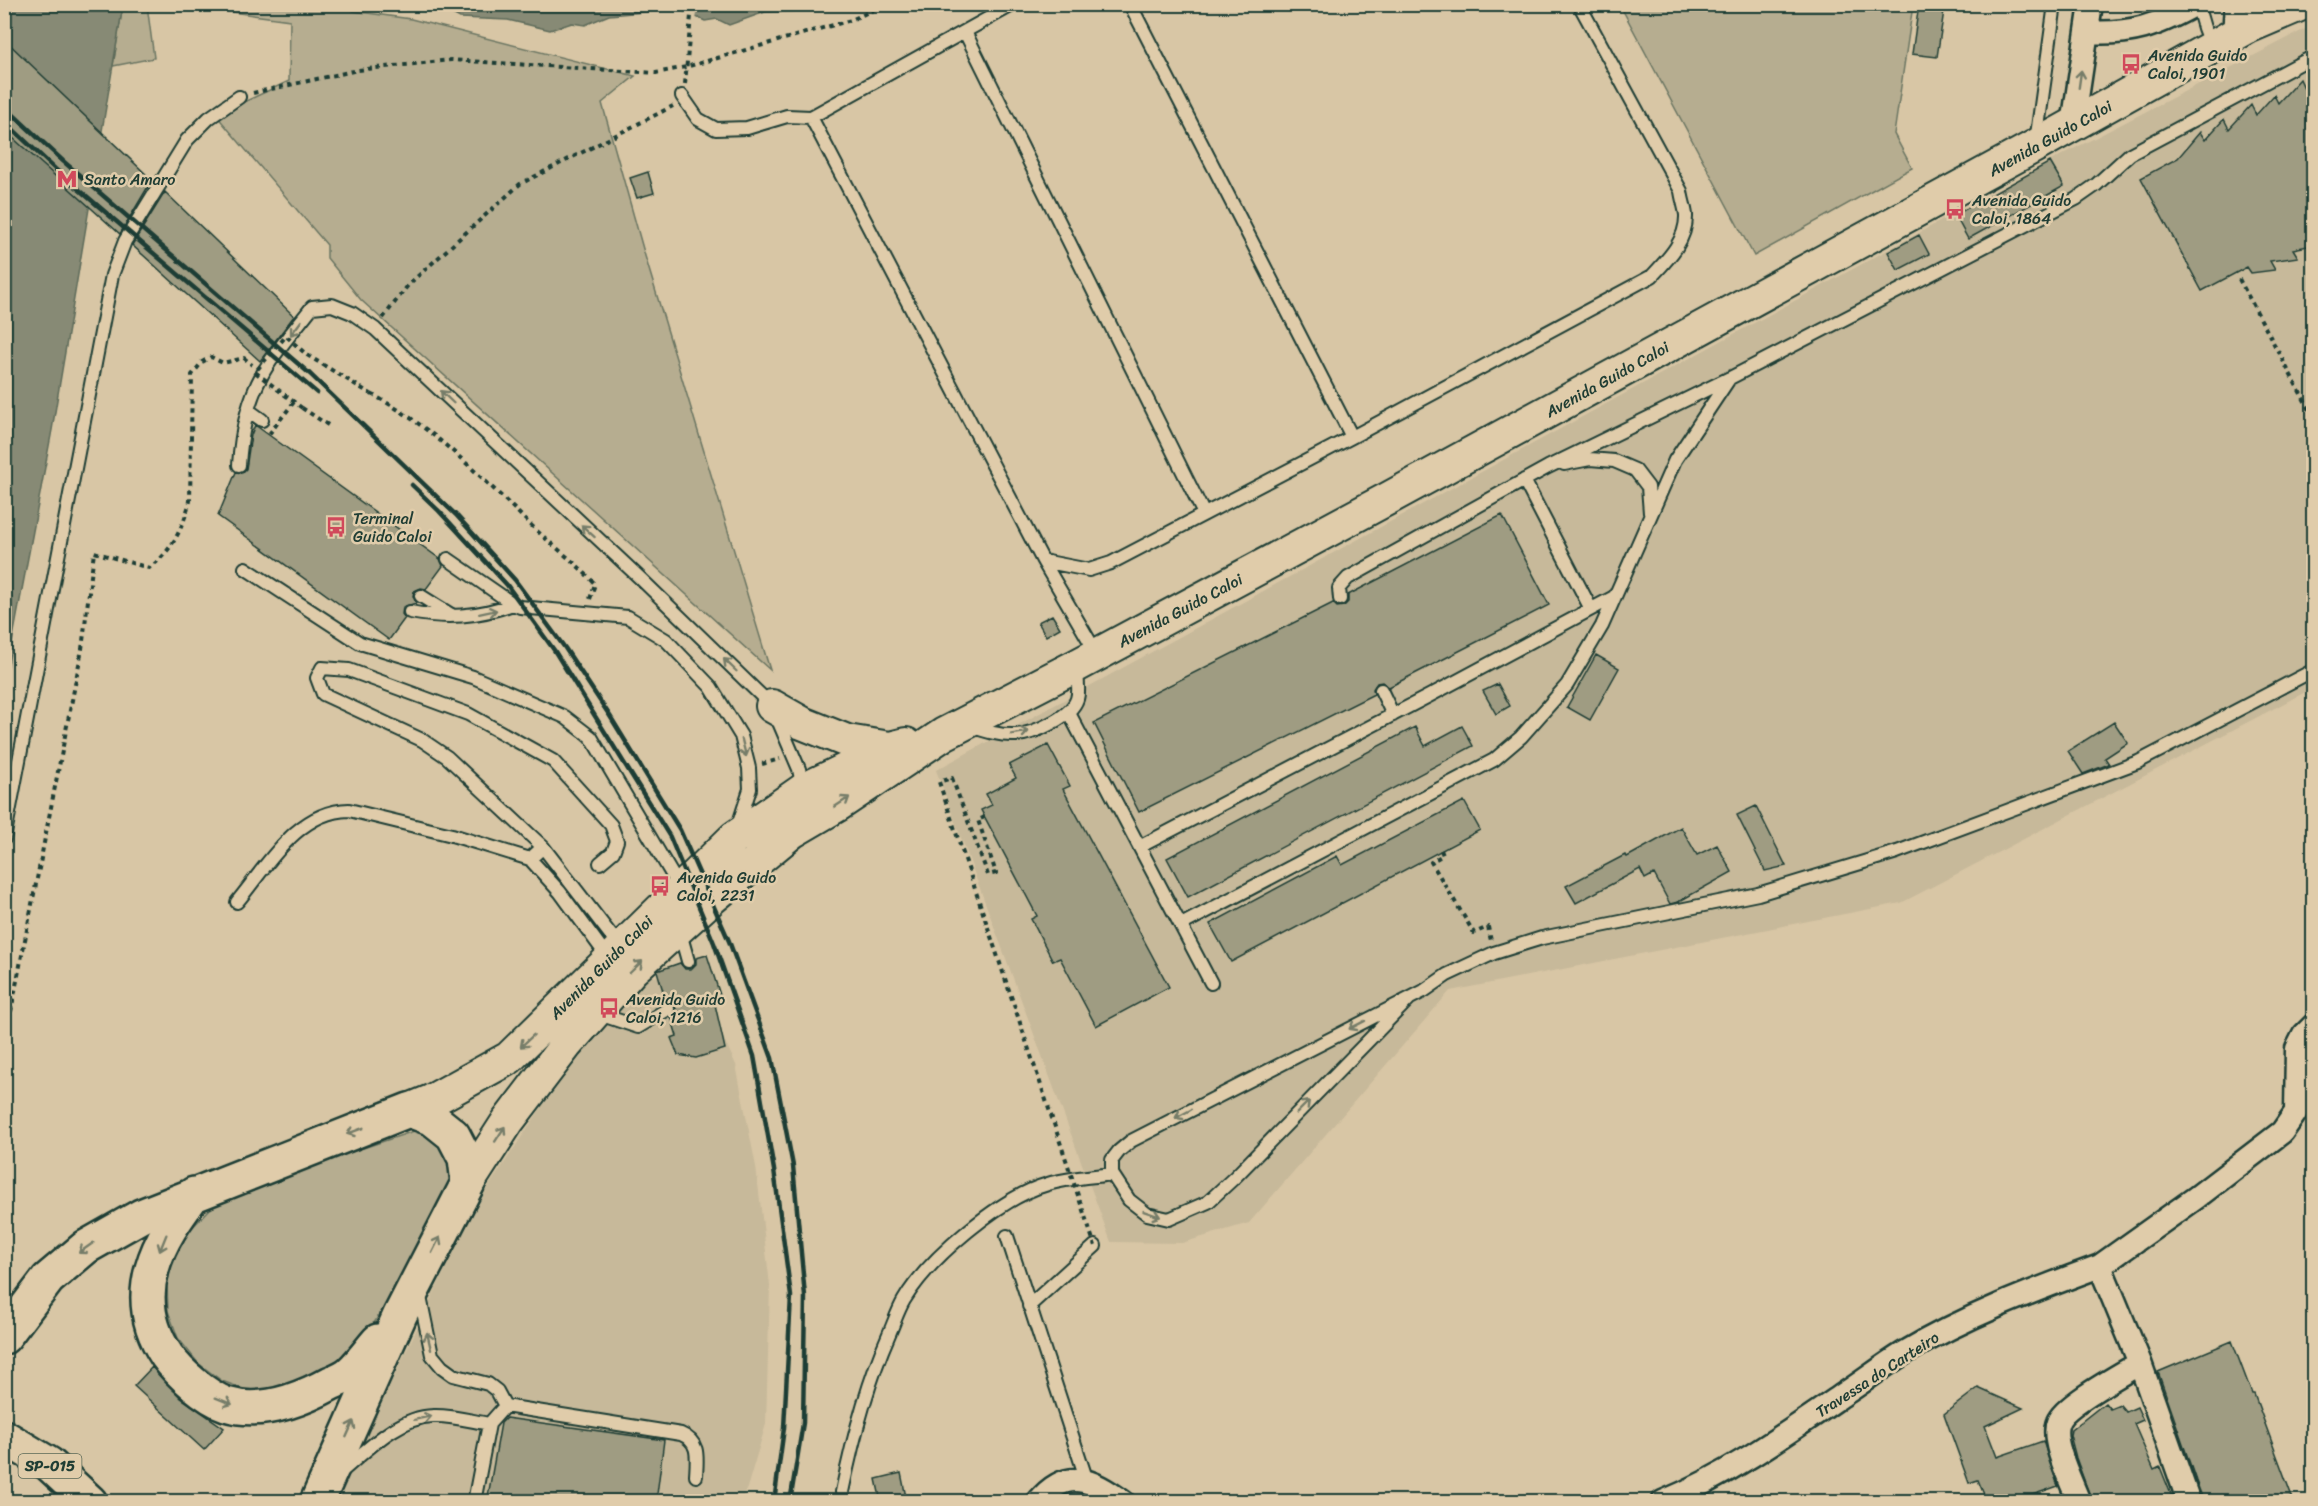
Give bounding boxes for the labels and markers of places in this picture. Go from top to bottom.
place label: Avenida Guido Caloi, 1901 [2147,41,2247,88]
bus stop icon: Avenida Guido Caloi, 1901 [2119,52,2143,76]
place label: Santo Amaro [84,165,176,194]
metro station icon: Santo Amaro [55,167,79,191]
place label: Avenida Guido Caloi, 1864 [1971,186,2071,233]
bus stop icon: Avenida Guido Caloi, 1864 [1943,197,1967,221]
place label: Terminal Guido Caloi [353,504,432,551]
bus stop icon: Terminal Guido Caloi [324,515,348,539]
place label: Avenida Guido Caloi, 2231 [676,863,776,910]
bus stop icon: Avenida Guido Caloi, 2231 [648,874,672,898]
place label: Avenida Guido Caloi, 1216 [625,985,725,1032]
bus stop icon: Avenida Guido Caloi, 1216 [597,996,621,1020]

